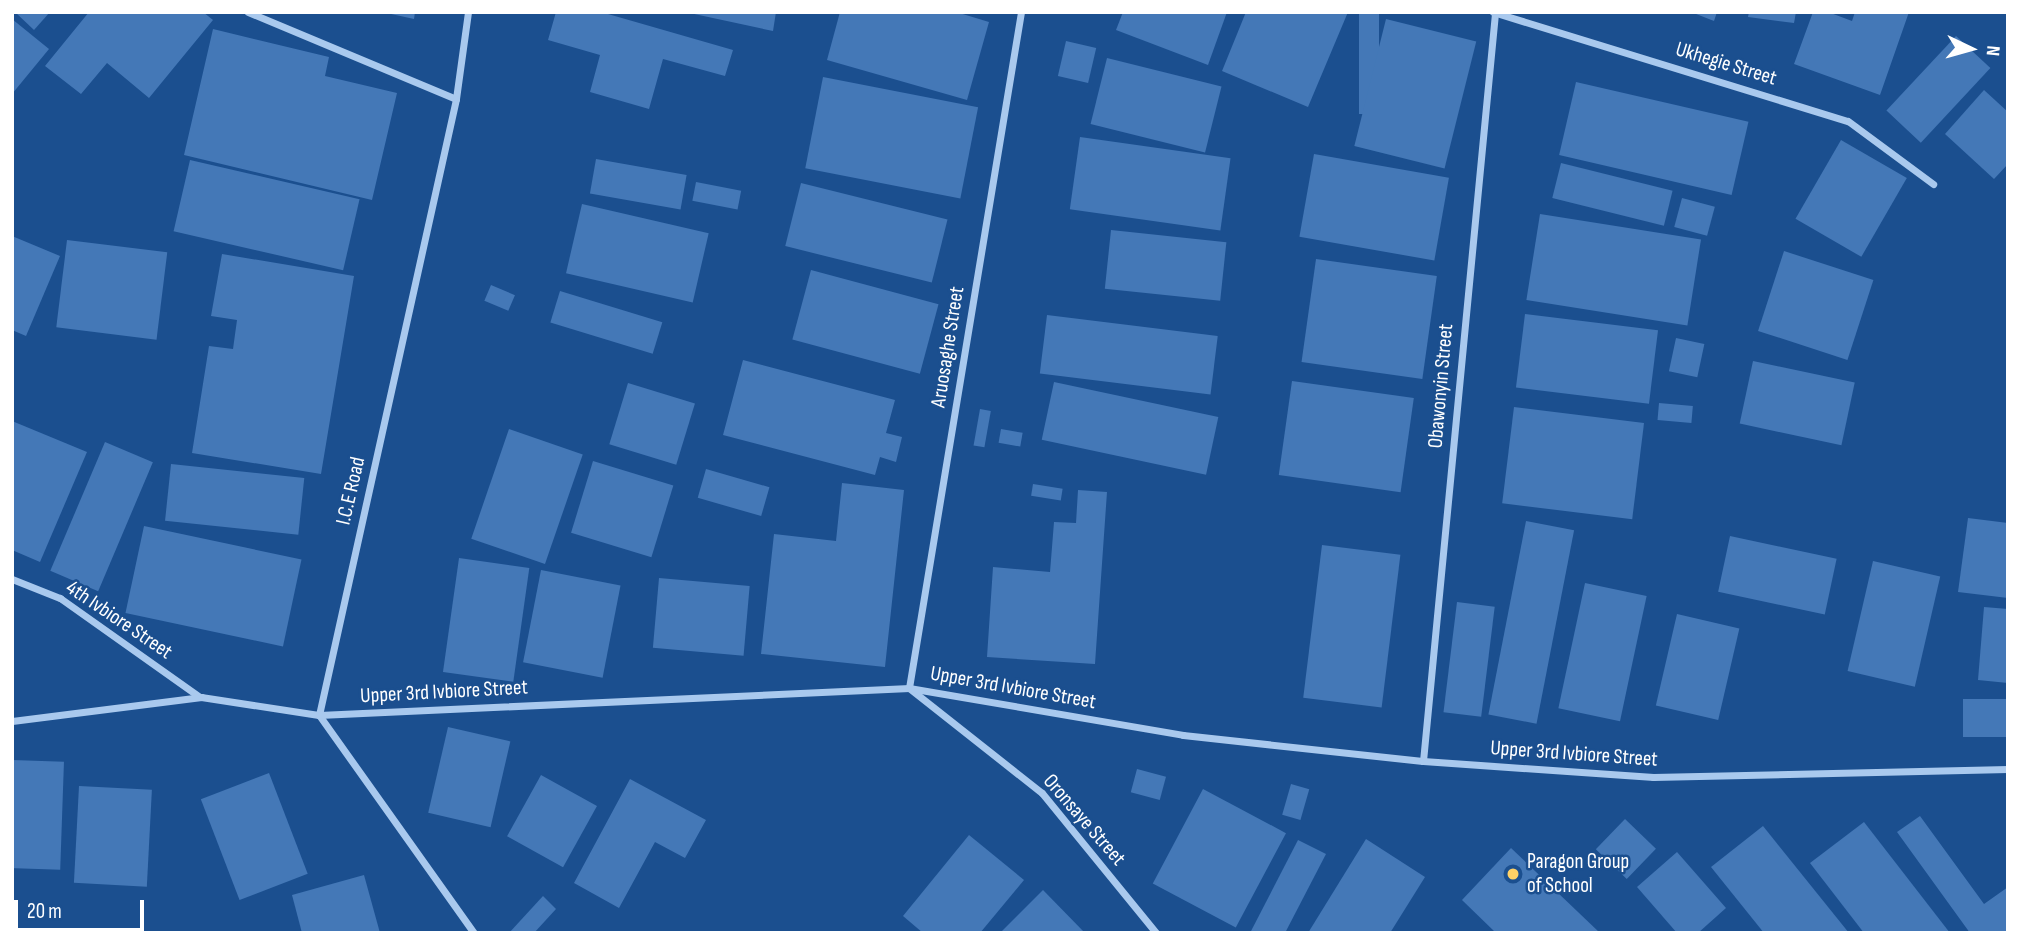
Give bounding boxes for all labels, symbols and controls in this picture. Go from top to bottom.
north arrow [1936,14,2006,84]
street label: Ukhegie Street [1672,37,1780,91]
text: N [1981,45,2004,57]
street label: Aruosaghe Street [926,285,970,409]
street label: Obawonyin Street [1423,323,1459,449]
street label: I.C.E Road [331,455,371,527]
street label: 4th Ivbiore Street [61,575,177,665]
street label: Upper 3rd Ivbiore Street [928,661,1098,715]
street label: Upper 3rd Ivbiore Street [360,675,528,709]
street label: Upper 3rd Ivbiore Street [1489,736,1659,772]
street label: Oronsaye Street [1037,769,1131,871]
place label: Paragon Group of School [1527,849,1629,899]
marker: Paragon Group of School [1505,866,1521,882]
scale bar [18,886,147,930]
text: 20 m [27,899,62,924]

